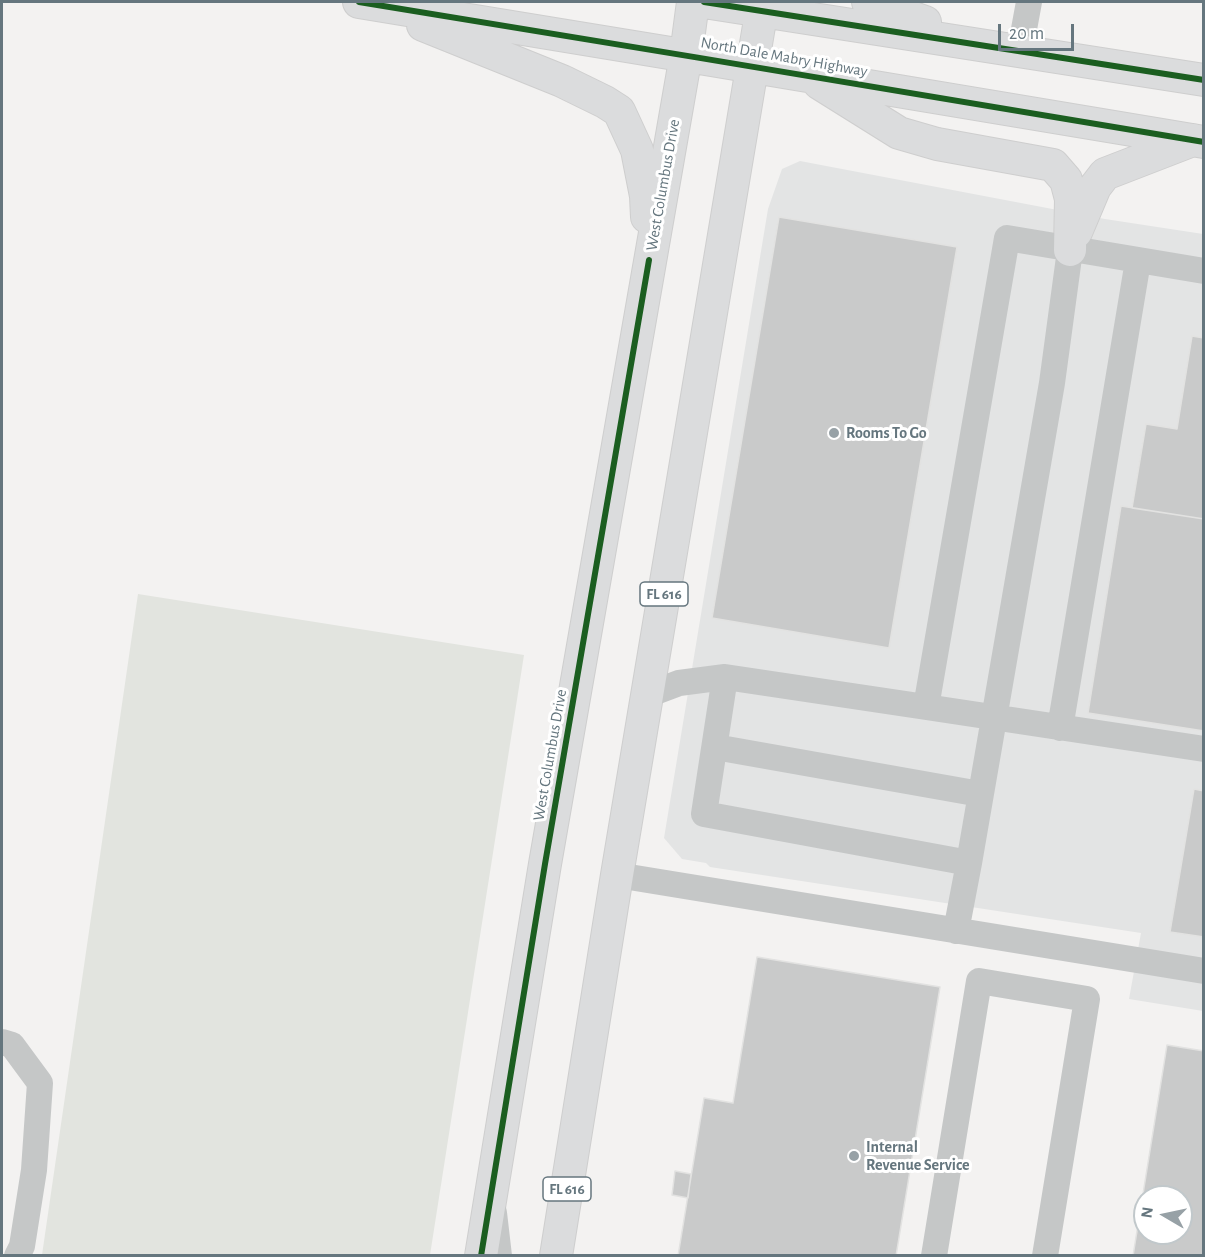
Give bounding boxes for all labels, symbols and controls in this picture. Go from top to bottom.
scale bar [1001,12,1078,50]
text: 20 m [1009,25,1044,43]
street label: North Dale Mabry Highway [699,33,869,81]
street label: West Columbus Drive [642,118,684,252]
place label: Rooms To Go [846,423,927,443]
marker: Rooms To Go [827,426,841,440]
road number: FL 616 [640,582,688,606]
street label: West Columbus Drive [529,688,571,822]
place label: Internal Revenue Service [866,1137,970,1175]
marker: Internal Revenue Service [847,1149,861,1163]
road number: FL 616 [543,1177,591,1201]
north arrow [1133,1185,1193,1245]
text: N [1138,1206,1156,1219]

